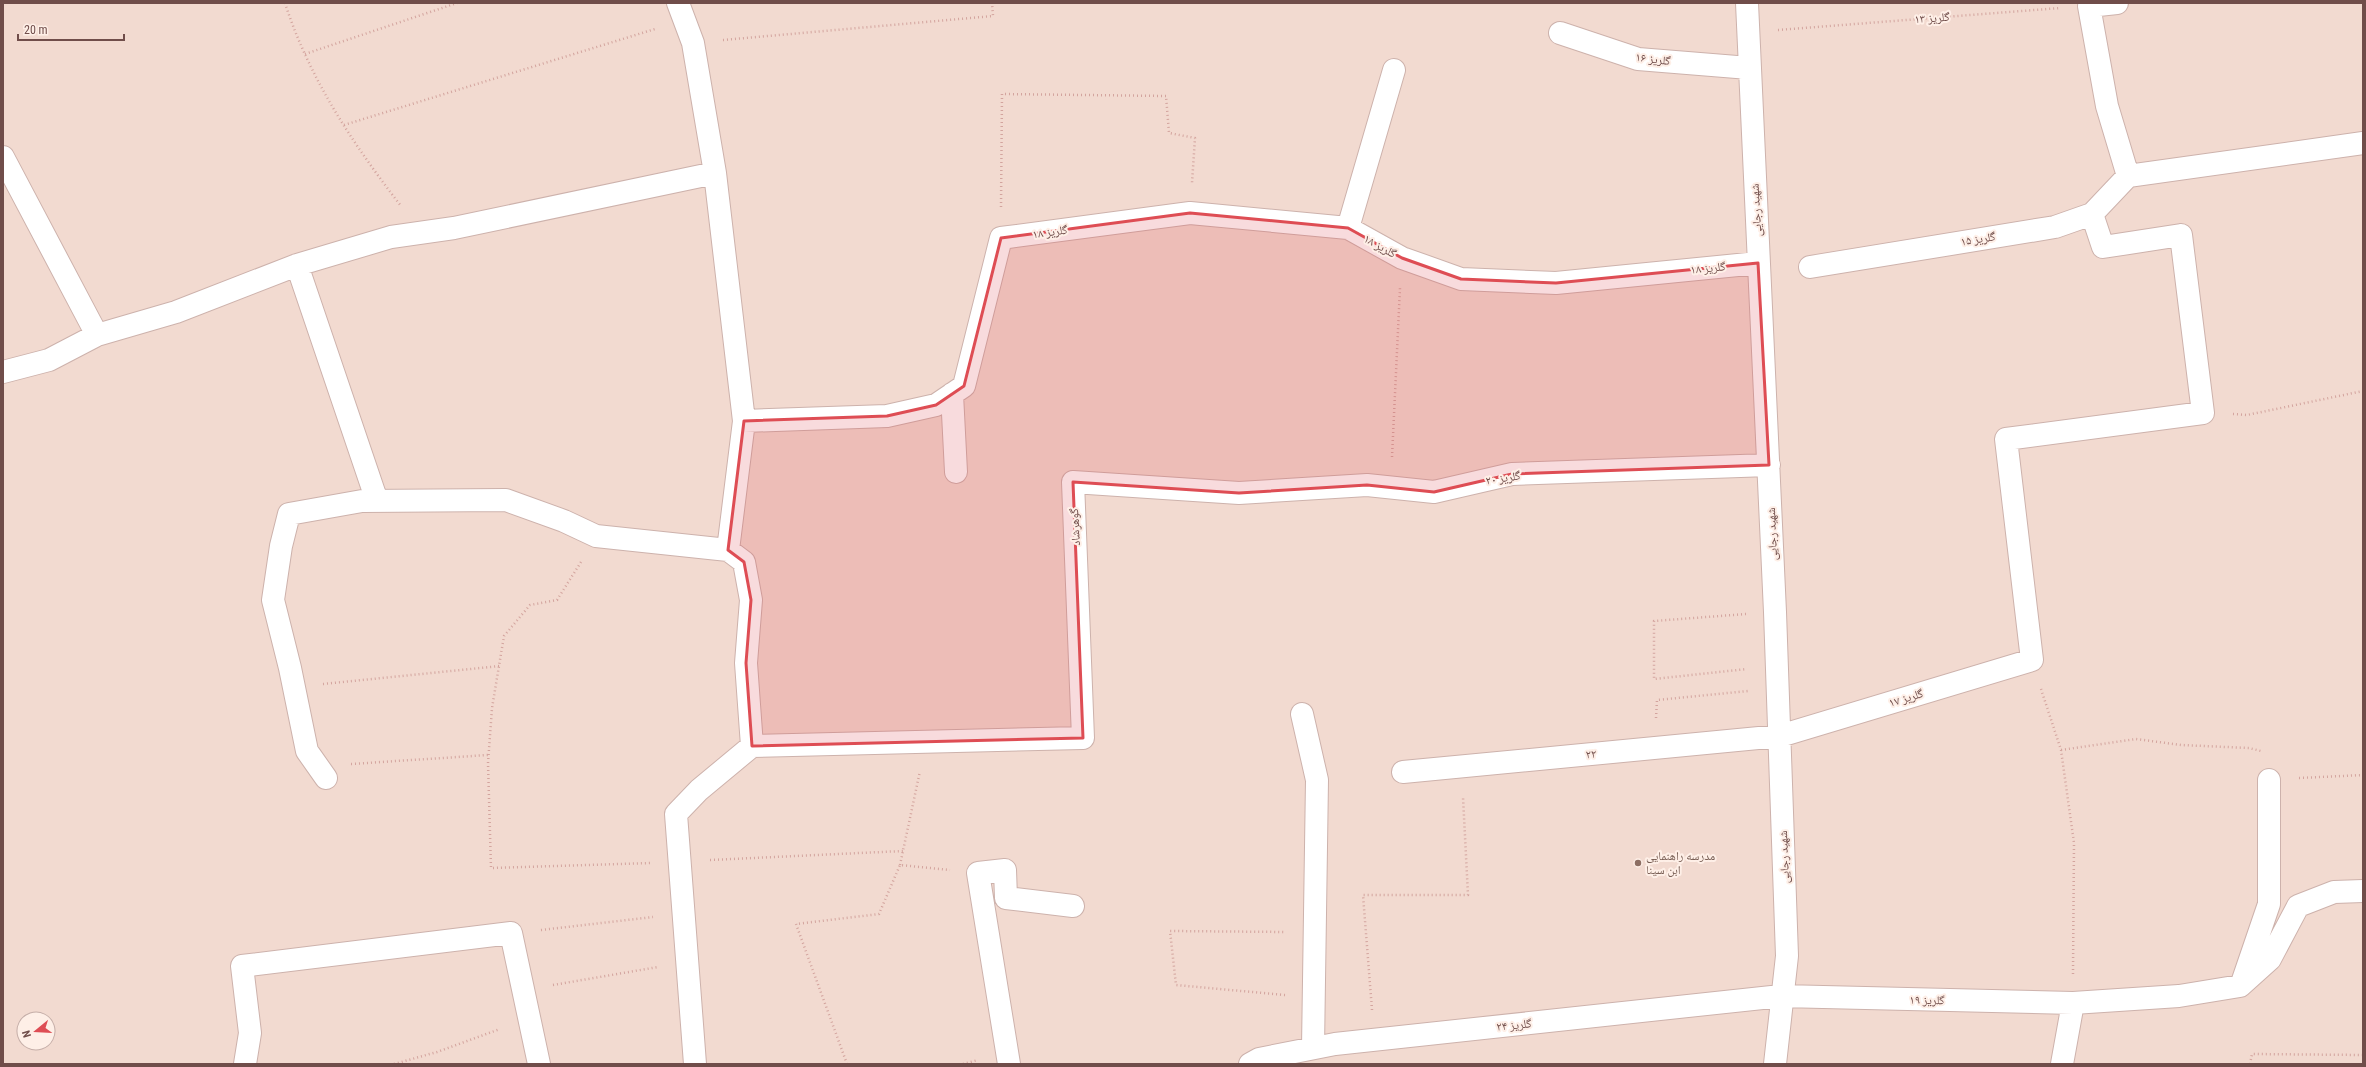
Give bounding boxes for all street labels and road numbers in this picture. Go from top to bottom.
street label: گلریز ۱۳ [1914,10,1950,26]
street label: گلریز ۱۶ [1635,50,1671,68]
street label: شهید رجایی [1748,183,1765,237]
street label: گلریز ۱۸ [1032,223,1068,242]
street label: گلریز ۱۵ [1959,229,1997,249]
street label: گلریز ۱۸ [1361,231,1399,261]
street label: گلریز ۱۸ [1690,259,1726,277]
street label: گلریز ۲۰ [1484,468,1522,488]
street label: شهید رجایی [1764,507,1780,561]
street label: گوهرشاد [1067,508,1083,546]
street label: گلریز ۱۷ [1887,686,1925,710]
street label: ۲۲ [1585,747,1597,761]
street label: شهید رجایی [1776,830,1792,884]
street label: گلریز ۱۹ [1909,993,1945,1008]
street label: گلریز ۲۴ [1496,1016,1532,1034]

